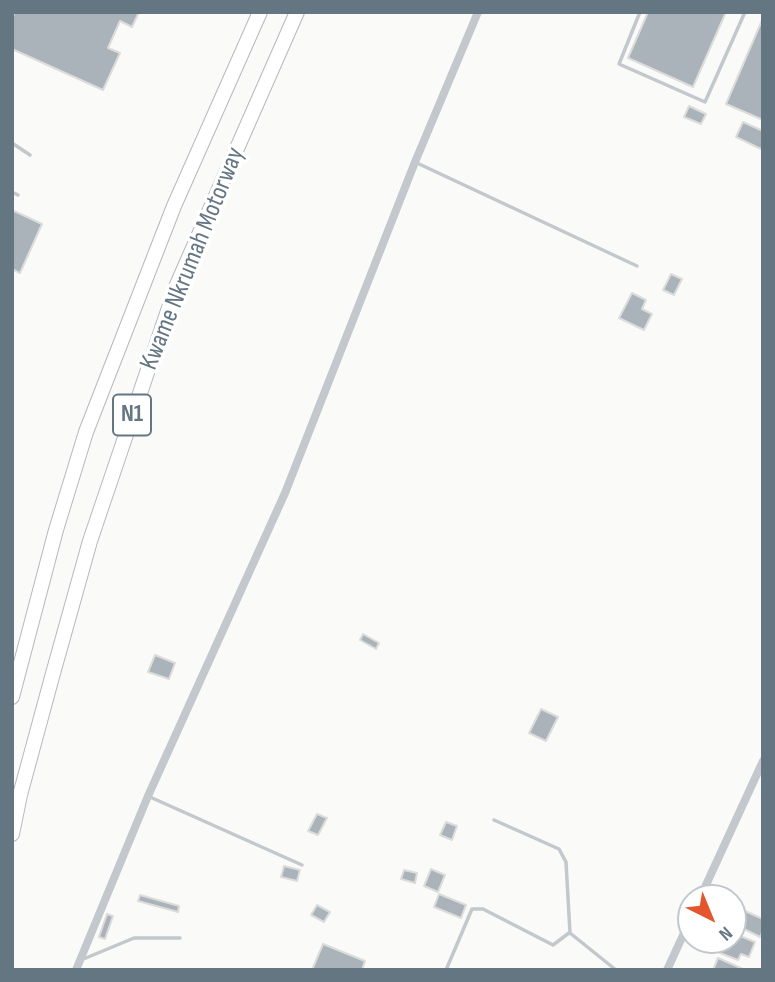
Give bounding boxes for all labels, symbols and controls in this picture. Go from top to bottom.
street label: Kwame Nkrumah Motorway [134,143,252,375]
road number: N1 [113,394,151,436]
north arrow [677,884,747,954]
text: N [714,921,737,945]

